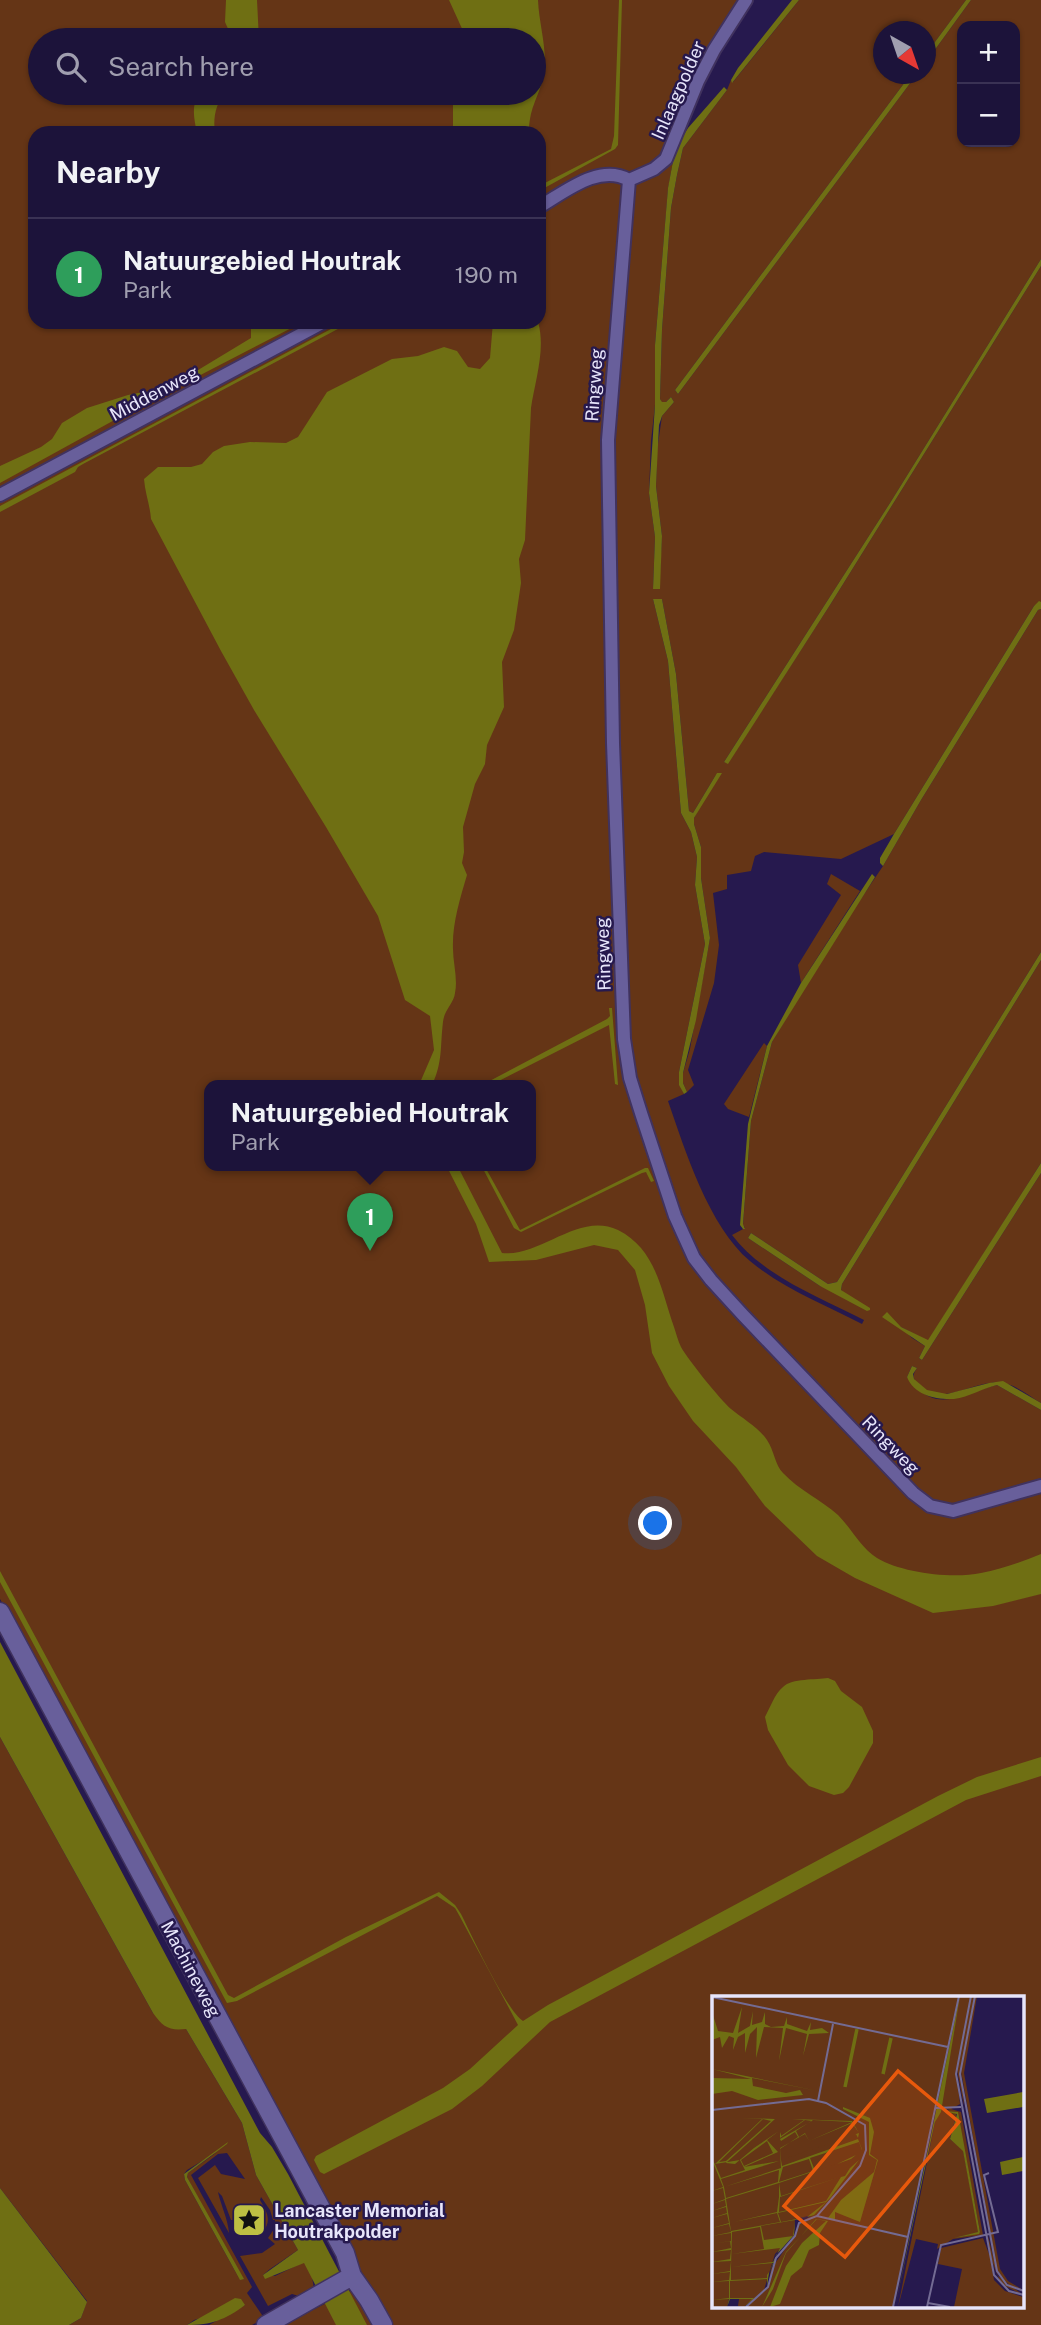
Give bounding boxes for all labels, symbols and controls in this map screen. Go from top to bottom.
north arrow [873,21,936,84]
map controls [957,21,1020,147]
button: + [957,21,1020,84]
search box [28,28,546,105]
street label: Inlaagpolder [647,37,709,143]
icon: search [52,48,90,86]
text: Search here [108,51,254,82]
button: − [957,84,1020,147]
text: Nearby [56,154,160,190]
text: Natuurgebied Houtrak [123,245,401,276]
text: 1 [74,261,84,288]
text: 190 m [455,261,518,288]
text: Park [123,276,172,303]
street label: Ringweg [581,348,607,422]
street label: Middenweg [106,361,202,425]
street label: Ringweg [591,917,615,991]
popup [204,1080,536,1171]
text: Natuurgebied Houtrak [231,1097,509,1128]
text: Park [231,1128,280,1155]
pin: 1 [347,1193,393,1251]
street label: Ringweg [858,1411,924,1479]
your location [638,1506,672,1540]
street label: Machineweg [157,1917,225,2021]
inset map [712,1996,1024,2308]
place label: Lancaster Memorial Houtrakpolder [274,2200,445,2242]
place icon: Lancaster Memorial Houtrakpolder [230,2201,268,2239]

